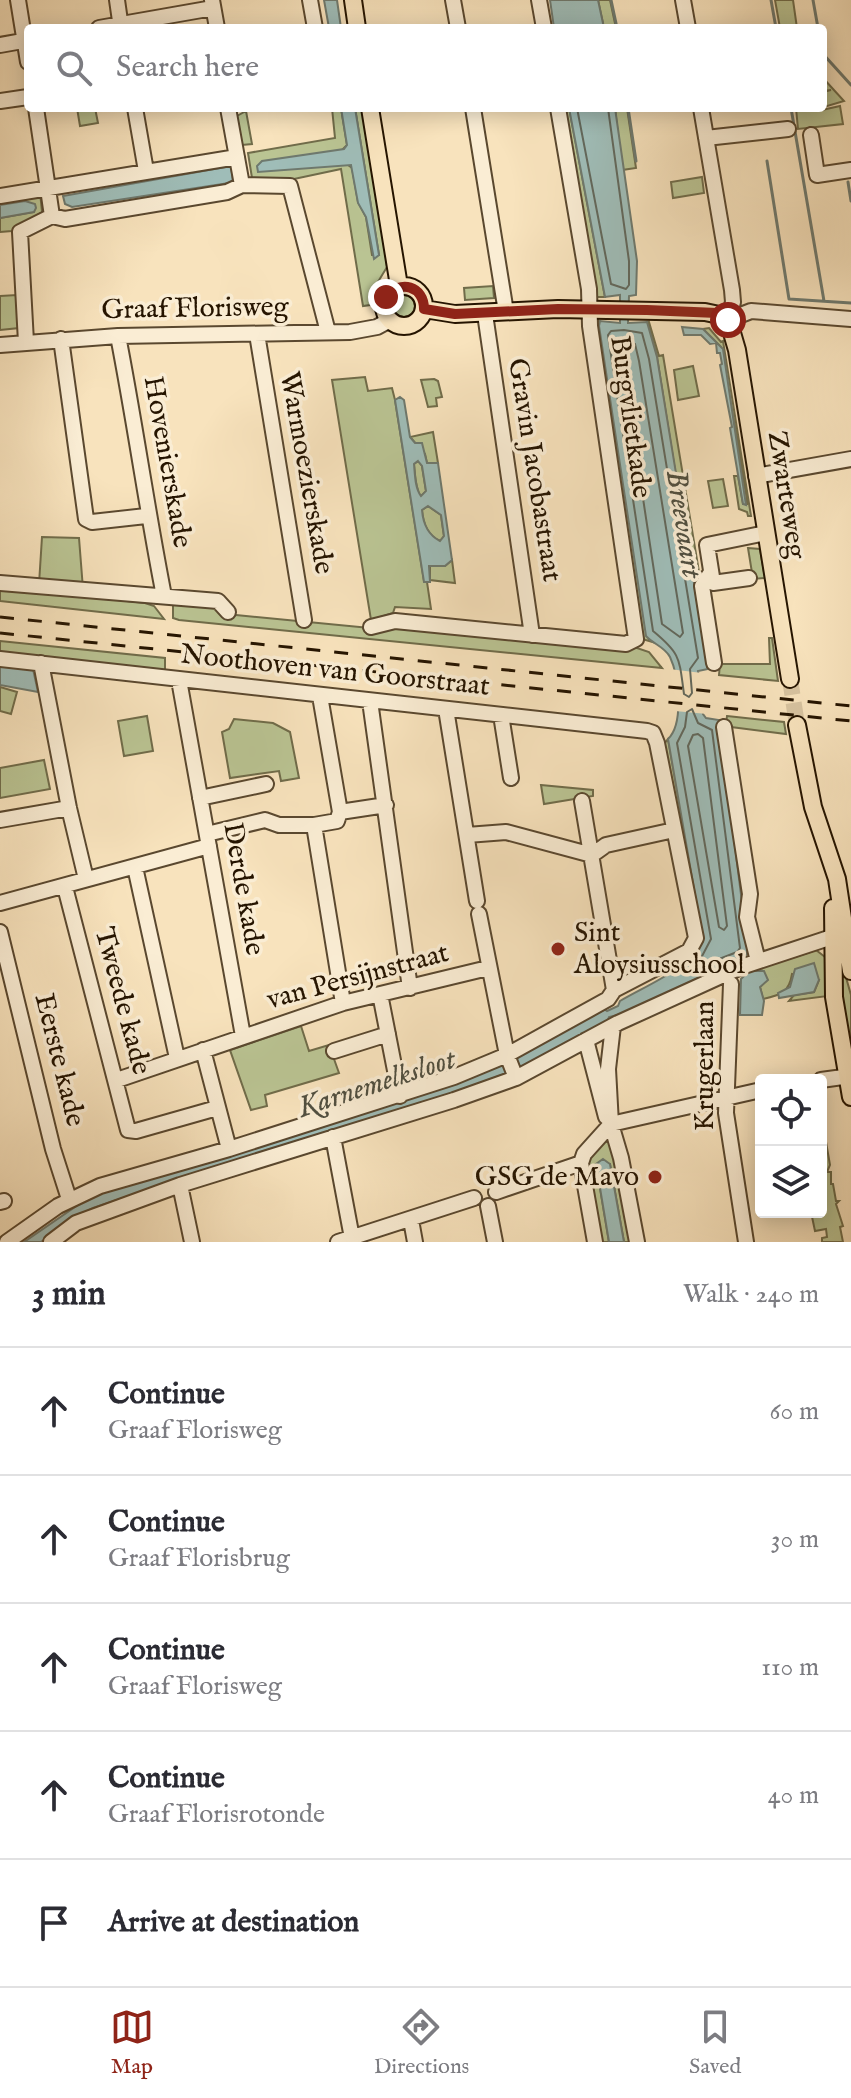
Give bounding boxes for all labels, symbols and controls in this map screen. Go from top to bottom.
search box [24,24,827,112]
icon: search [52,46,96,90]
text: Search here [116,49,259,87]
route end [368,279,404,315]
street label: Graaf Florisweg [101,290,290,328]
route start [710,302,746,338]
street label: Burgvlietkade [601,334,659,501]
street label: Gravin Jacobastraat [499,356,569,585]
street label: Warmoezierskade [271,369,341,577]
street label: Hovenierskade [135,373,199,551]
street label: Zwarteweg [759,429,813,562]
water label: Breevaart [656,467,711,582]
street label: Noothoven van Goorstraat [179,637,492,705]
street label: Derde kade [214,820,272,958]
place label: Sint Aloysiusschool [573,916,745,983]
street label: Tweede kade [86,924,158,1079]
street label: van Persijnstraat [263,936,453,1018]
marker: Sint Aloysiusschool [549,940,567,958]
street label: Eerste kade [26,990,92,1130]
street label: Krugerlaan [688,1001,723,1131]
water label: Karnemelksloot [292,1040,462,1128]
map controls [755,1074,827,1218]
button: locate [755,1074,827,1146]
button: layers [755,1146,827,1218]
place label: GSG de Mavo [475,1160,639,1195]
marker: GSG de Mavo [646,1168,664,1186]
text: 3 min [32,1273,106,1316]
text: Walk · 240 m [683,1278,819,1311]
text: Continue [108,1376,225,1414]
icon: ahead [32,1389,76,1433]
text: 60 m [770,1395,819,1428]
text: Graaf Florisweg [108,1414,282,1447]
text: Continue [108,1504,225,1542]
icon: ahead [32,1517,76,1561]
text: 30 m [771,1523,819,1556]
text: Graaf Florisbrug [108,1542,290,1575]
text: Continue [108,1632,225,1670]
icon: ahead [32,1645,76,1689]
text: 110 m [761,1651,819,1684]
text: Graaf Florisweg [108,1670,282,1703]
text: Continue [108,1760,225,1798]
icon: ahead [32,1773,76,1817]
text: 40 m [768,1779,819,1812]
text: Graaf Florisrotonde [108,1798,325,1831]
icon: arrive [32,1901,76,1945]
text: Arrive at destination [108,1904,359,1942]
tab: Map [110,2005,154,2081]
tab: Directions [374,2005,469,2081]
tab: Saved [689,2005,741,2081]

